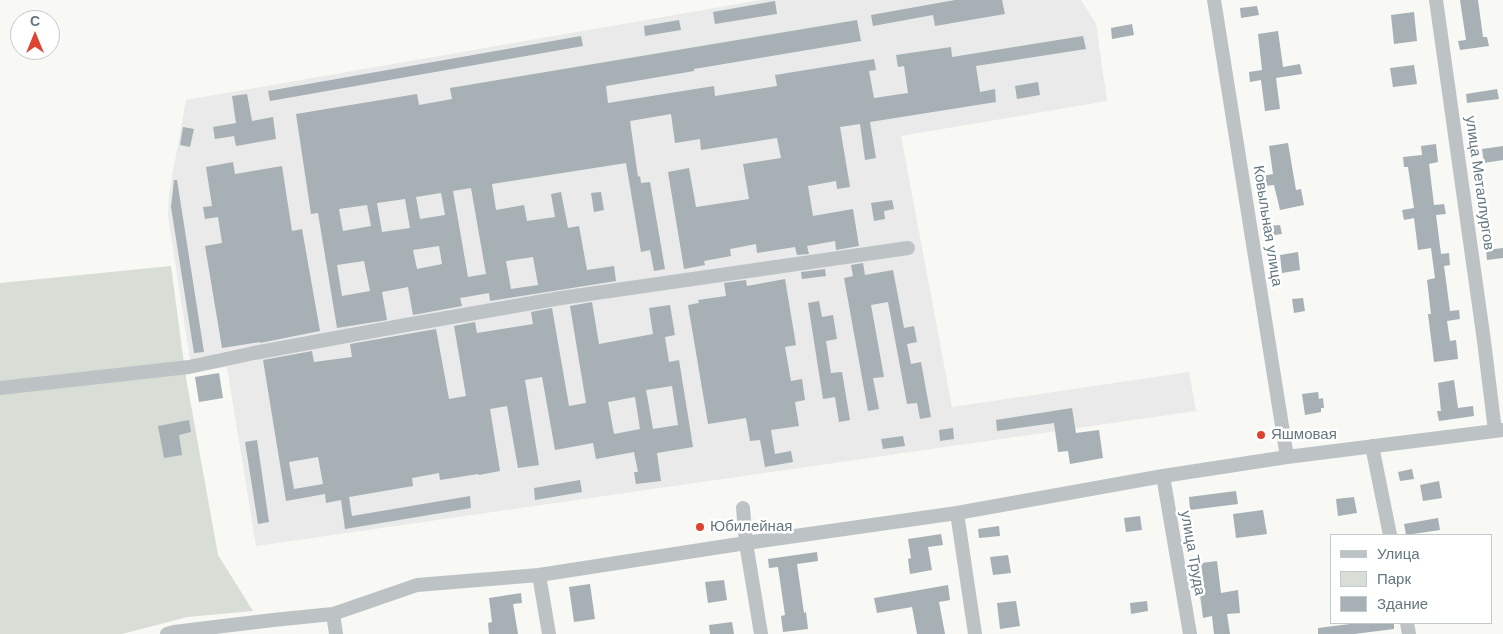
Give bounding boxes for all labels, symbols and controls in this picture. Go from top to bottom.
north arrow [10,10,60,60]
text: С [30,12,40,30]
street label: улица Металлургов [1461,115,1497,251]
street label: Ковыльная улица [1249,164,1285,288]
place label: Яшмовая [1271,426,1337,444]
marker: Яшмовая [1255,429,1267,441]
street label: улица Труда [1176,509,1208,597]
place label: Юбилейная [710,518,792,536]
marker: Юбилейная [694,521,706,533]
legend [1330,534,1493,624]
text: Улица [1377,544,1420,564]
text: Парк [1377,569,1411,589]
text: Здание [1377,594,1428,614]

